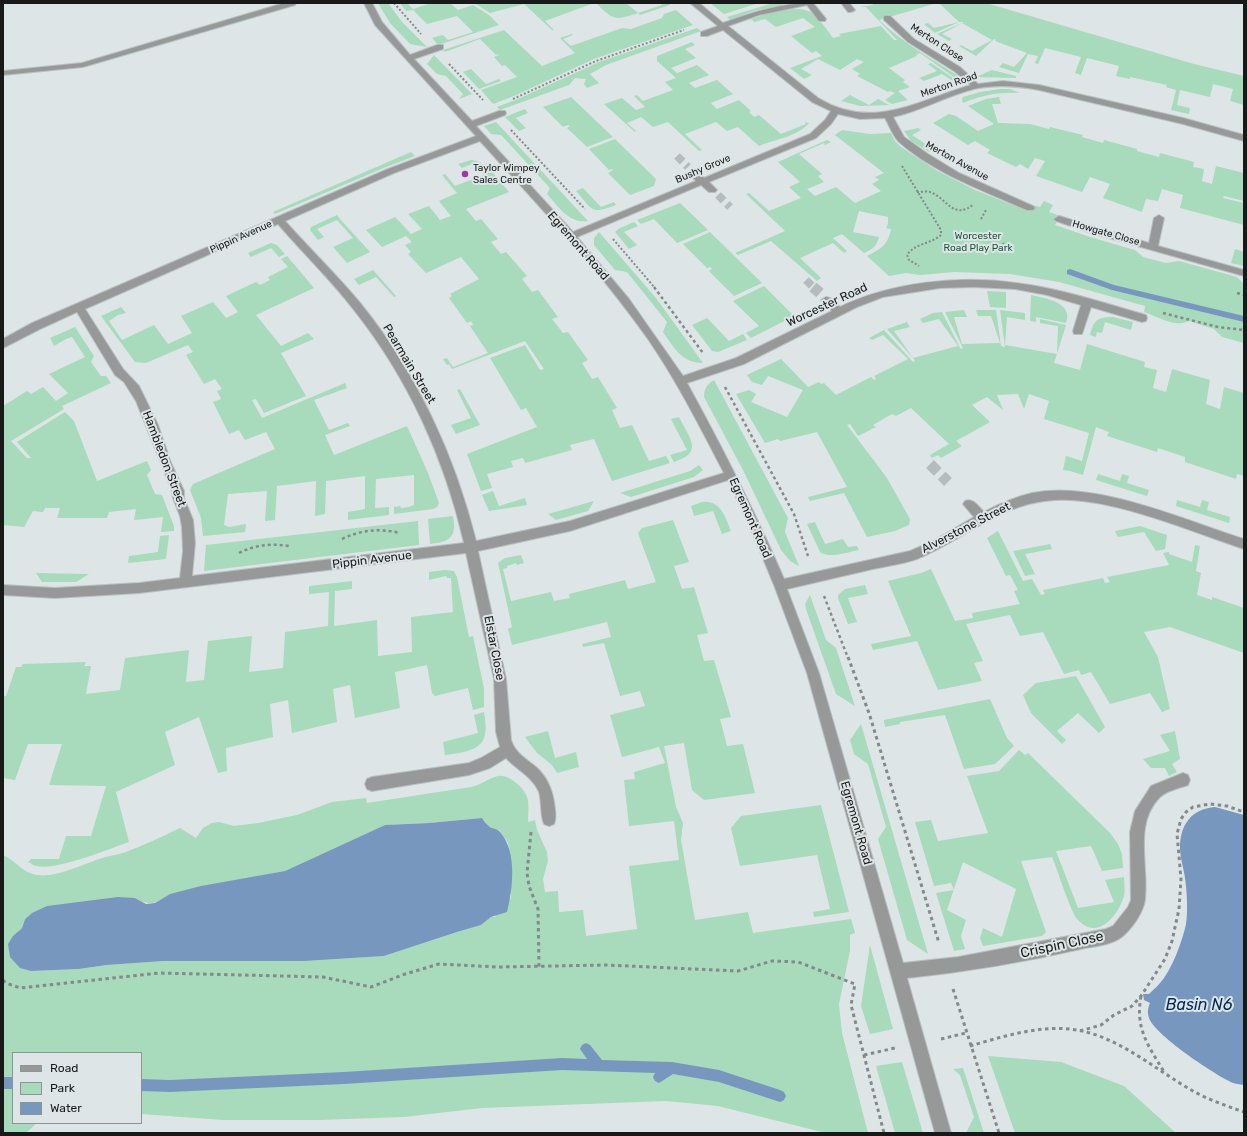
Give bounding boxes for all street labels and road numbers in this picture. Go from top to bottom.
street label: Merton Close [908,21,966,65]
street label: Merton Road [919,70,979,100]
street label: Merton Avenue [923,139,991,183]
street label: Bushy Grove [674,152,732,186]
street label: Egremont Road [544,209,612,283]
street label: Pippin Avenue [208,218,274,256]
street label: Howgate Close [1071,218,1141,248]
street label: Worcester Road [784,280,870,330]
street label: Pearmain Street [379,321,439,407]
street label: Hambledon Street [139,409,189,509]
street label: Egremont Road [726,476,774,560]
street label: Alverstone Street [919,499,1013,557]
street label: Pippin Avenue [331,548,413,572]
street label: Elstar Close [481,614,507,682]
street label: Egremont Road [837,780,875,866]
street label: Crispin Close [1019,928,1105,962]

